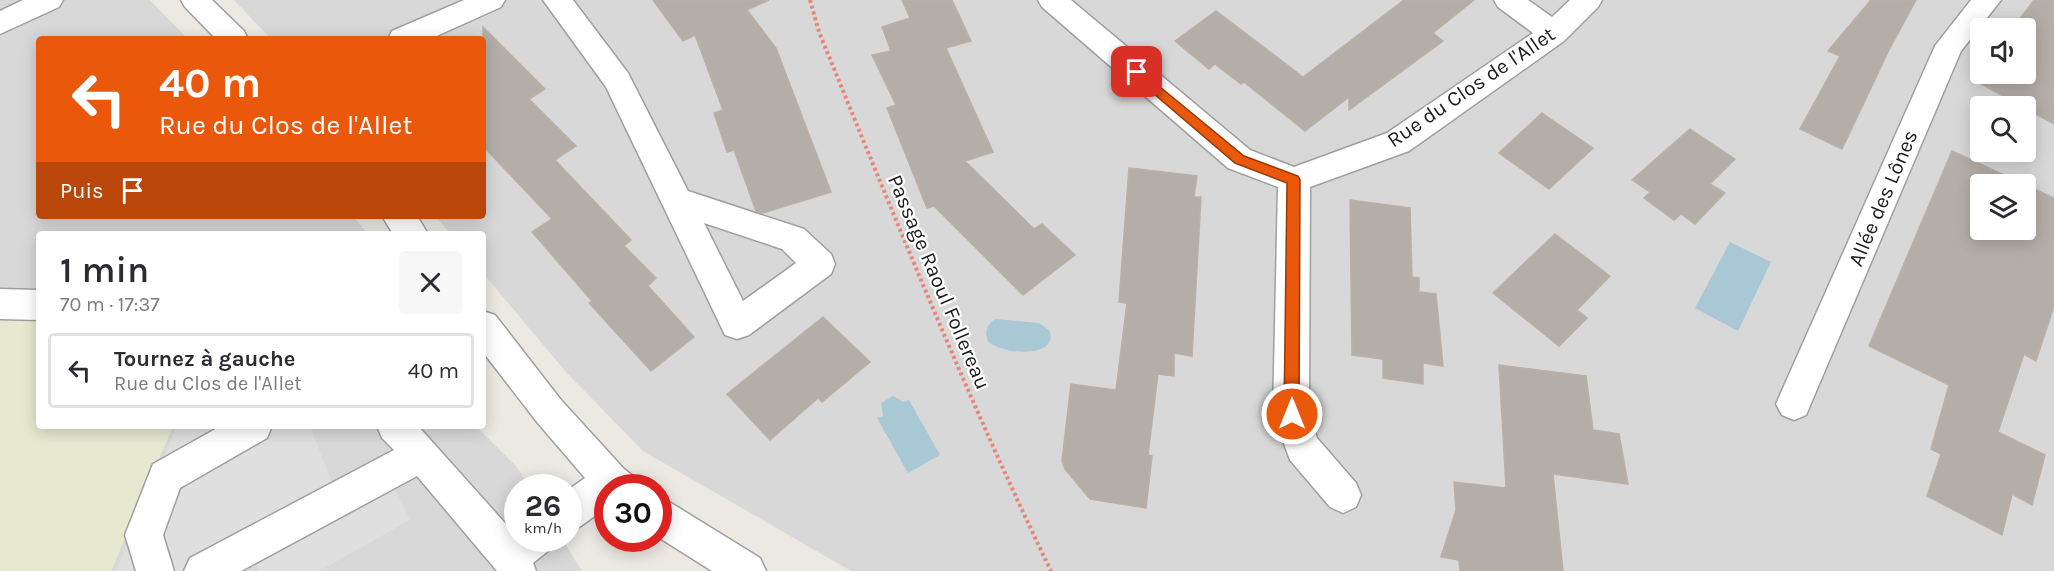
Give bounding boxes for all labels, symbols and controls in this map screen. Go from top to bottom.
map controls [1970,18,2036,240]
button: sound [1970,18,2036,84]
street label: Rue du Clos de l'Allet [1383,22,1560,152]
pin [1111,46,1162,97]
icon: arrive [1120,55,1153,88]
text: 40 m [159,58,261,108]
icon: left [60,60,138,138]
button: search [1970,96,2036,162]
text: Rue du Clos de l'Allet [159,109,413,141]
street label: Allée des Lônes [1844,126,1922,270]
street label: Passage Raoul Follereau [883,171,995,393]
icon: arrive [116,174,149,207]
button: layers [1970,174,2036,240]
text: Puis [60,178,104,204]
text: 1 min [60,249,149,291]
button: close [399,251,462,314]
text: 70 m · 17:37 [60,293,160,316]
text: Tournez à gauche [114,346,295,372]
icon: left [63,354,96,387]
text: 40 m [408,358,459,384]
text: Rue du Clos de l'Allet [114,372,302,395]
position arrow [1260,382,1324,446]
speed limit sign: 30 [594,474,672,552]
text: 26 [525,488,561,524]
text: km/h [524,519,562,537]

